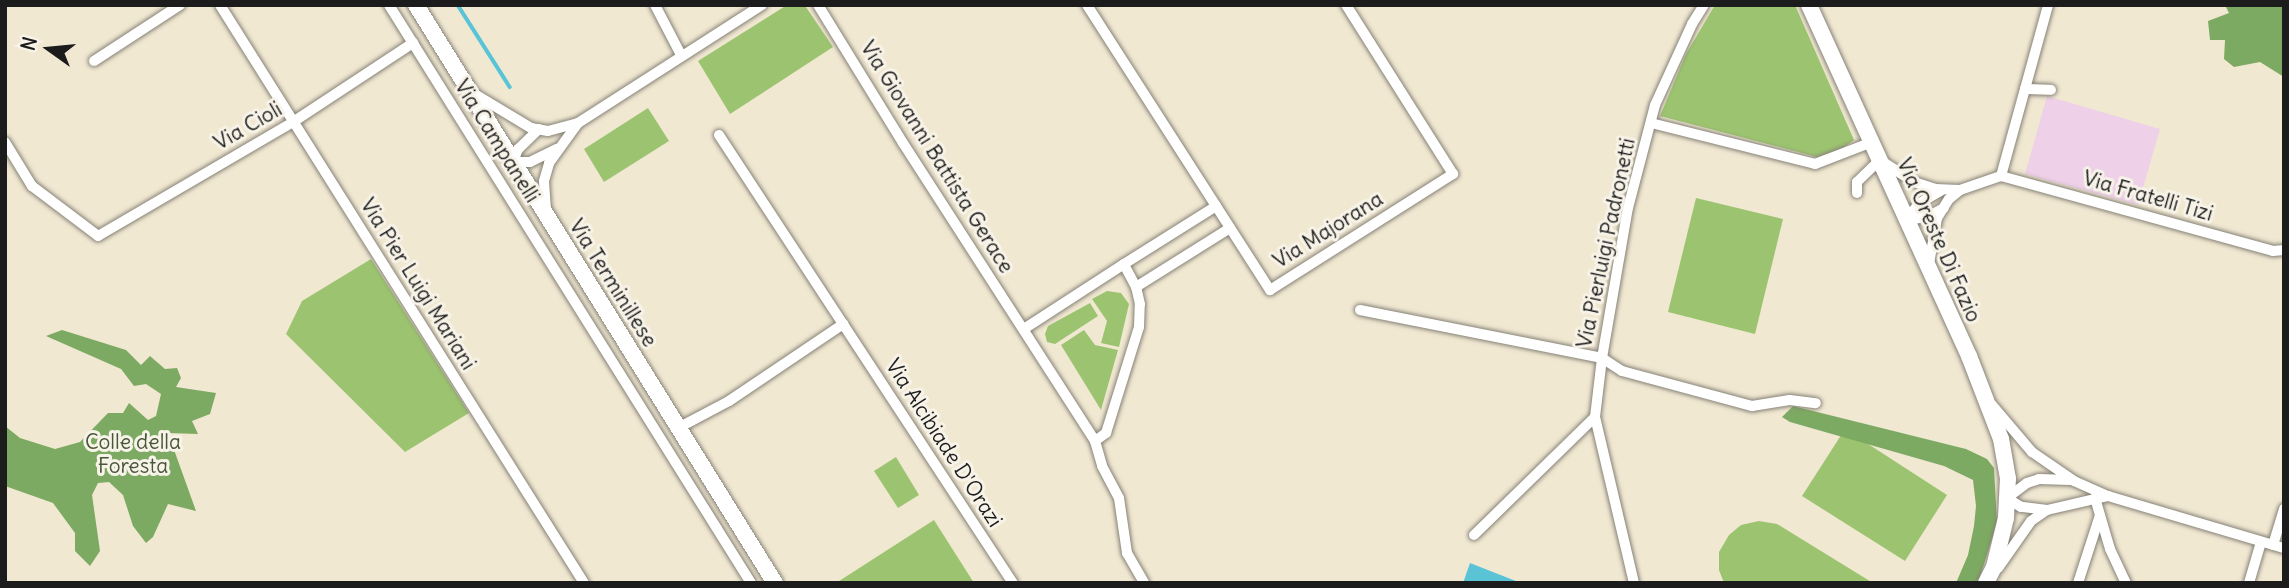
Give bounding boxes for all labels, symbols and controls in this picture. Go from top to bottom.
north arrow [14,14,84,84]
text: N [15,34,42,53]
street label: Via Giovanni Battista Gerace [855,36,1019,278]
street label: Via Campanelli [449,75,545,207]
street label: Via Cioli [209,96,287,156]
street label: Via Pierluigi Padronetti [1571,136,1641,350]
street label: Via Oreste Di Fazio [1891,154,1987,326]
street label: Via Fratelli Tizi [2080,165,2216,227]
street label: Via Majorana [1268,186,1388,274]
street label: Via Pier Luigi Mariani [355,194,481,374]
street label: Via Terminillese [564,214,662,352]
street label: Via Alcibiade D'Orazi [880,354,1008,532]
park label: Colle della Foresta [85,429,181,479]

